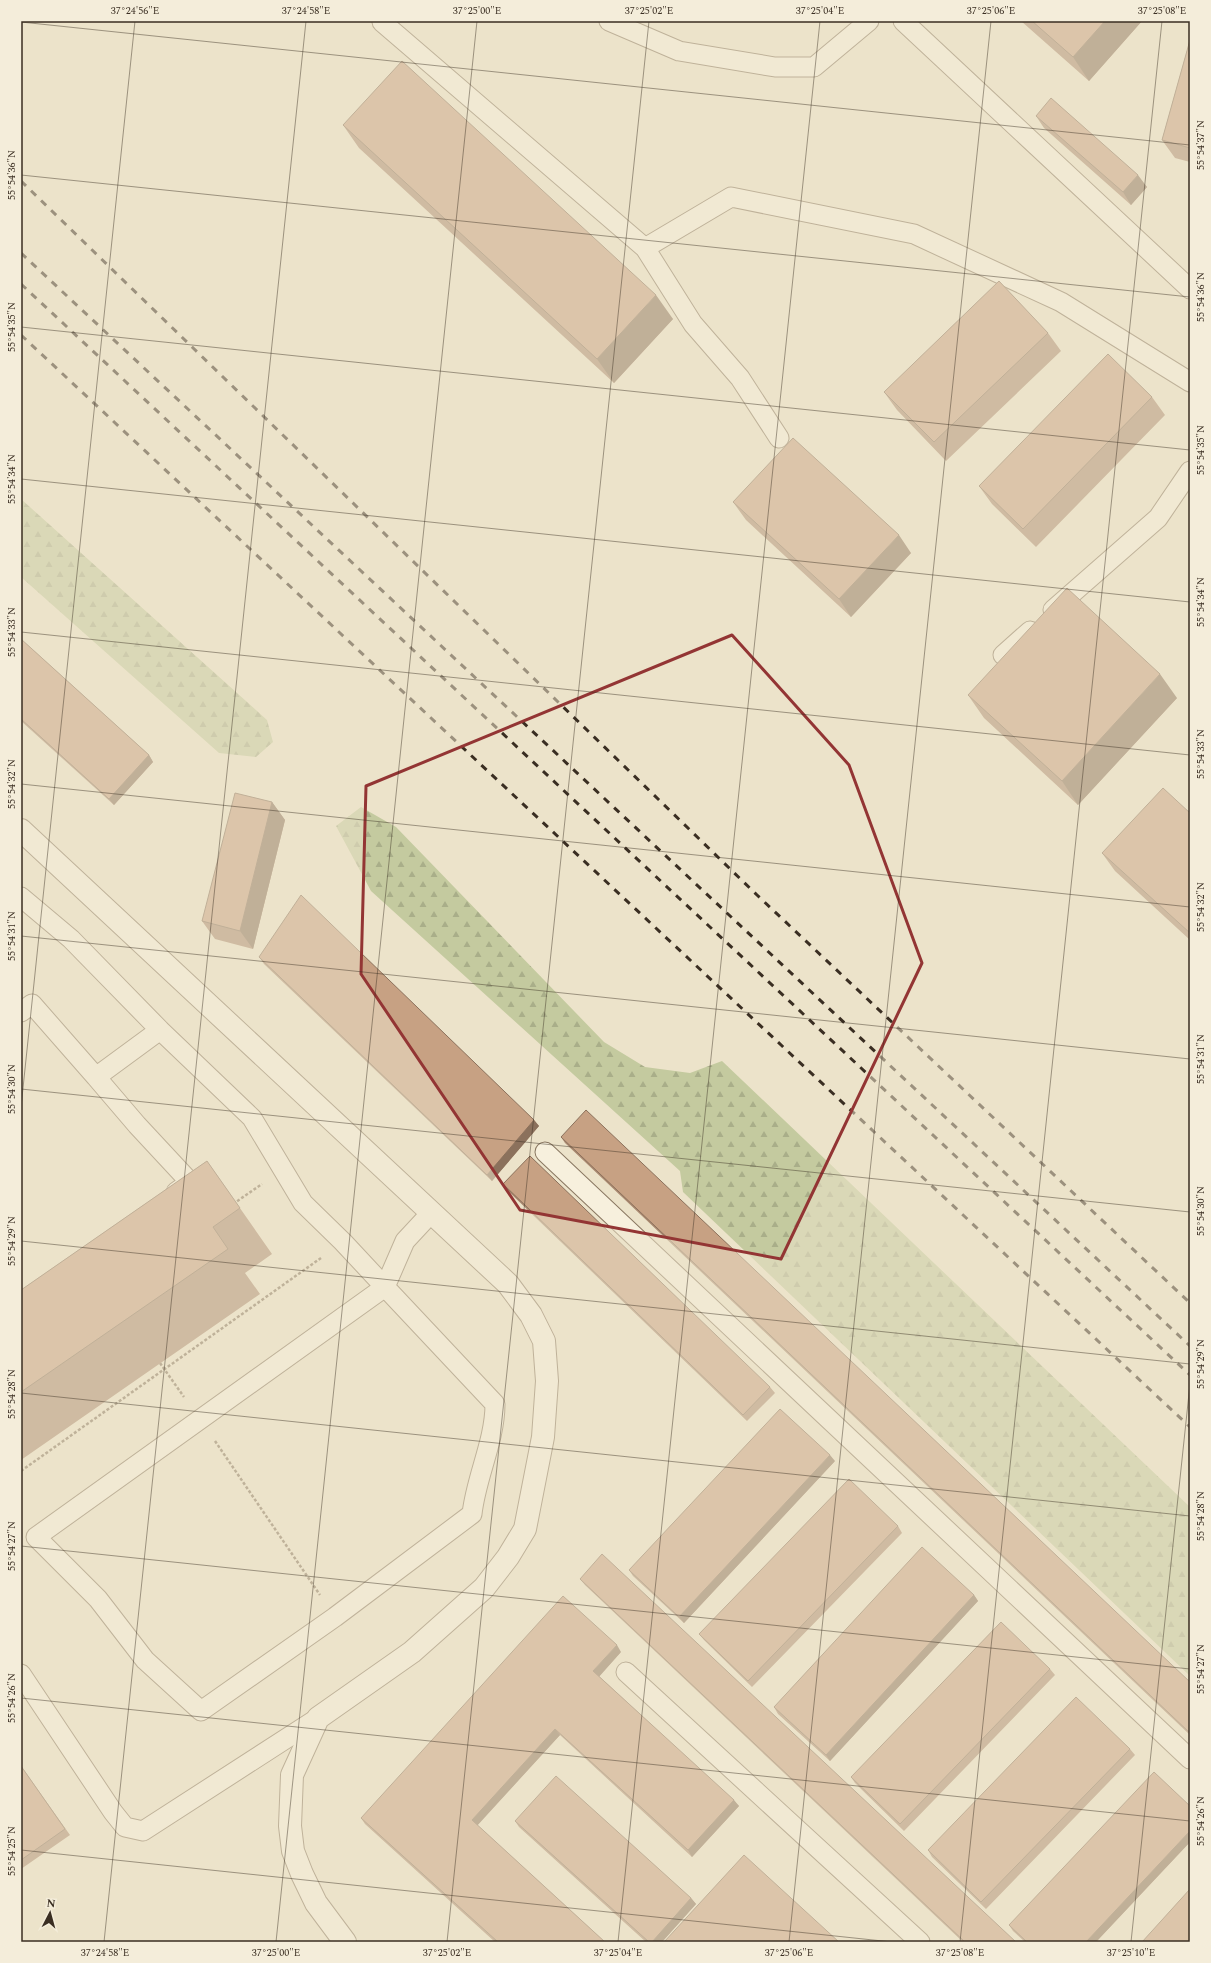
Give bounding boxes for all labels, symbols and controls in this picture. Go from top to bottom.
text: 37°24'56"E [111,3,159,19]
text: 37°24'58"E [282,3,330,19]
text: 37°25'00"E [453,3,501,19]
text: 37°25'02"E [625,3,673,19]
text: 37°25'04"E [796,3,844,19]
text: 37°25'06"E [967,3,1015,19]
text: 37°25'08"E [1138,3,1186,19]
text: 55°54'37"N [1193,120,1209,170]
text: 55°54'36"N [4,150,20,200]
text: 55°54'36"N [1193,272,1209,322]
text: 55°54'35"N [4,302,20,352]
text: 55°54'35"N [1193,425,1209,475]
text: 55°54'34"N [4,454,20,504]
text: 55°54'34"N [1193,577,1209,627]
text: 55°54'33"N [4,607,20,657]
text: 55°54'33"N [1193,729,1209,779]
text: 55°54'32"N [4,759,20,809]
text: 55°54'32"N [1193,882,1209,932]
text: 55°54'31"N [4,911,20,961]
text: 55°54'31"N [1193,1034,1209,1084]
text: 55°54'30"N [4,1064,20,1114]
text: 55°54'30"N [1193,1186,1209,1236]
text: 55°54'29"N [4,1216,20,1266]
text: 55°54'29"N [1193,1339,1209,1389]
text: 55°54'28"N [4,1369,20,1419]
text: 55°54'28"N [1193,1491,1209,1541]
text: 55°54'27"N [4,1521,20,1571]
text: 55°54'27"N [1193,1644,1209,1694]
text: 55°54'26"N [4,1673,20,1723]
text: 55°54'26"N [1193,1796,1209,1846]
text: 55°54'25"N [4,1826,20,1876]
north arrow [30,1893,70,1933]
text: N [46,1895,56,1912]
text: 37°24'58"E [81,1945,129,1961]
text: 37°25'00"E [252,1945,300,1961]
text: 37°25'02"E [423,1945,471,1961]
text: 37°25'04"E [594,1945,642,1961]
text: 37°25'06"E [765,1945,813,1961]
text: 37°25'08"E [936,1945,984,1961]
text: 37°25'10"E [1107,1945,1155,1961]

